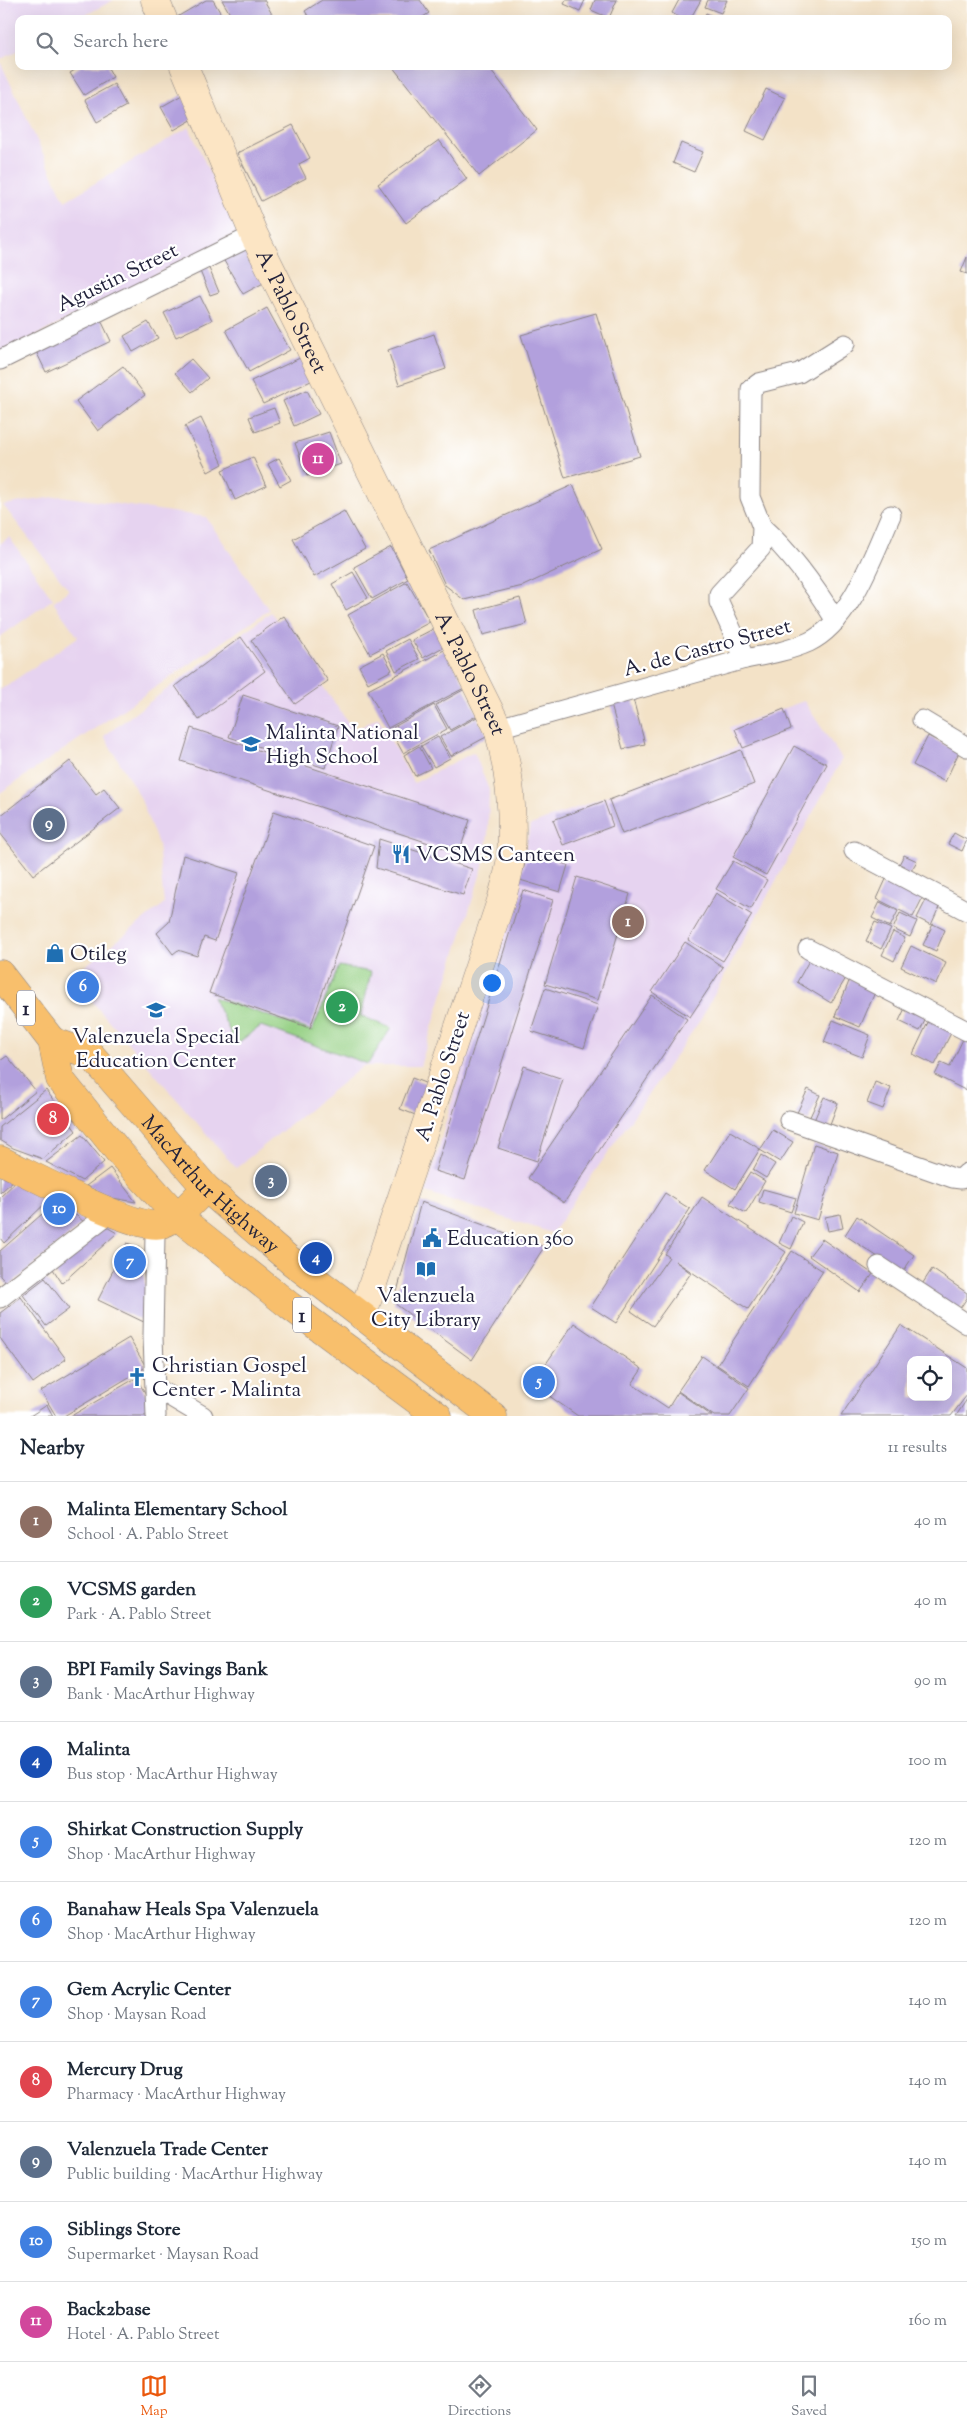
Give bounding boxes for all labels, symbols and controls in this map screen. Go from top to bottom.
search box [15,15,952,70]
icon: search [33,29,61,57]
text: Search here [73,29,168,56]
street label: Agustin Street [52,236,184,321]
street label: A. Pablo Street [247,245,333,379]
pin: 11 [302,440,334,478]
street label: A. Pablo Street [426,607,512,739]
street label: A. de Castro Street [620,612,795,686]
place label: Malinta National High School [266,719,419,773]
school or university icon: Malinta National High School [240,733,262,755]
pin: 9 [33,805,65,843]
place label: VCSMS Canteen [416,841,575,871]
restaurant icon: VCSMS Canteen [390,843,412,865]
pin: 1 [612,903,644,941]
place label: Otileg [70,940,127,970]
shop icon: Otileg [44,942,66,964]
pin: 6 [67,968,99,1006]
your location [479,970,505,996]
pin: 2 [326,988,358,1026]
road number: 1 [17,990,35,1026]
school or university icon: Valenzuela Special Education Center [145,999,167,1021]
street label: A. Pablo Street [409,1008,479,1145]
place label: Valenzuela Special Education Center [72,1023,240,1077]
pin: 8 [37,1100,69,1138]
street label: MacArthur Highway [133,1110,286,1262]
pin: 3 [255,1162,287,1200]
pin: 10 [43,1190,75,1228]
place label: Education 360 [447,1225,574,1255]
public building icon: Education 360 [421,1227,443,1249]
pin: 4 [300,1239,332,1277]
pin: 7 [114,1243,146,1281]
library icon: Valenzuela City Library [415,1258,437,1280]
place label: Valenzuela City Library [371,1282,482,1336]
road number: 1 [293,1298,311,1332]
place label: Christian Gospel Center - Malinta [152,1352,307,1406]
map controls [907,1356,952,1401]
button: locate [907,1356,952,1401]
pin: 5 [523,1363,555,1401]
church icon: Christian Gospel Center - Malinta [126,1366,148,1388]
text: Nearby [20,1434,85,1464]
text: 11 results [888,1437,947,1460]
text: Malinta Elementary School [67,1497,288,1524]
text: 1 [33,1510,39,1533]
text: 40 m [914,1510,947,1533]
text: School · A. Pablo Street [67,1524,229,1547]
text: VCSMS garden [67,1577,196,1604]
text: 2 [32,1590,40,1613]
text: 40 m [914,1590,947,1613]
text: Park · A. Pablo Street [67,1604,211,1627]
text: BPI Family Savings Bank [67,1657,268,1684]
text: 3 [33,1670,39,1693]
text: 90 m [914,1670,947,1693]
text: Bank · MacArthur Highway [67,1684,255,1707]
text: Malinta [67,1737,130,1764]
text: 4 [32,1750,40,1773]
text: 100 m [908,1750,947,1773]
text: Bus stop · MacArthur Highway [67,1764,278,1787]
text: Shirkat Construction Supply [67,1817,303,1844]
text: 5 [33,1830,39,1853]
text: 120 m [909,1830,947,1853]
text: Shop · MacArthur Highway [67,1844,256,1867]
text: Banahaw Heals Spa Valenzuela [67,1897,319,1924]
text: 6 [32,1910,40,1933]
text: 120 m [909,1910,947,1933]
text: Shop · MacArthur Highway [67,1924,256,1947]
text: Gem Acrylic Center [67,1977,231,2004]
text: 7 [32,1990,40,2013]
text: 140 m [909,1990,947,2013]
text: Shop · Maysan Road [67,2004,206,2027]
text: Mercury Drug [67,2057,183,2084]
text: 8 [32,2070,40,2093]
text: 140 m [909,2070,947,2093]
text: Pharmacy · MacArthur Highway [67,2084,286,2107]
text: Valenzuela Trade Center [67,2137,268,2164]
text: 9 [32,2150,40,2173]
text: 140 m [909,2150,947,2173]
text: Public building · MacArthur Highway [67,2164,323,2187]
text: Siblings Store [67,2217,181,2244]
text: 10 [29,2230,43,2253]
text: 150 m [911,2230,947,2253]
text: Supermarket · Maysan Road [67,2244,259,2267]
text: Back2base [67,2297,151,2324]
text: 11 [31,2310,41,2333]
text: 160 m [909,2310,947,2333]
text: Hotel · A. Pablo Street [67,2324,219,2347]
tab: Map [140,2372,168,2422]
tab: Directions [448,2372,511,2422]
tab: Saved [791,2372,827,2422]

